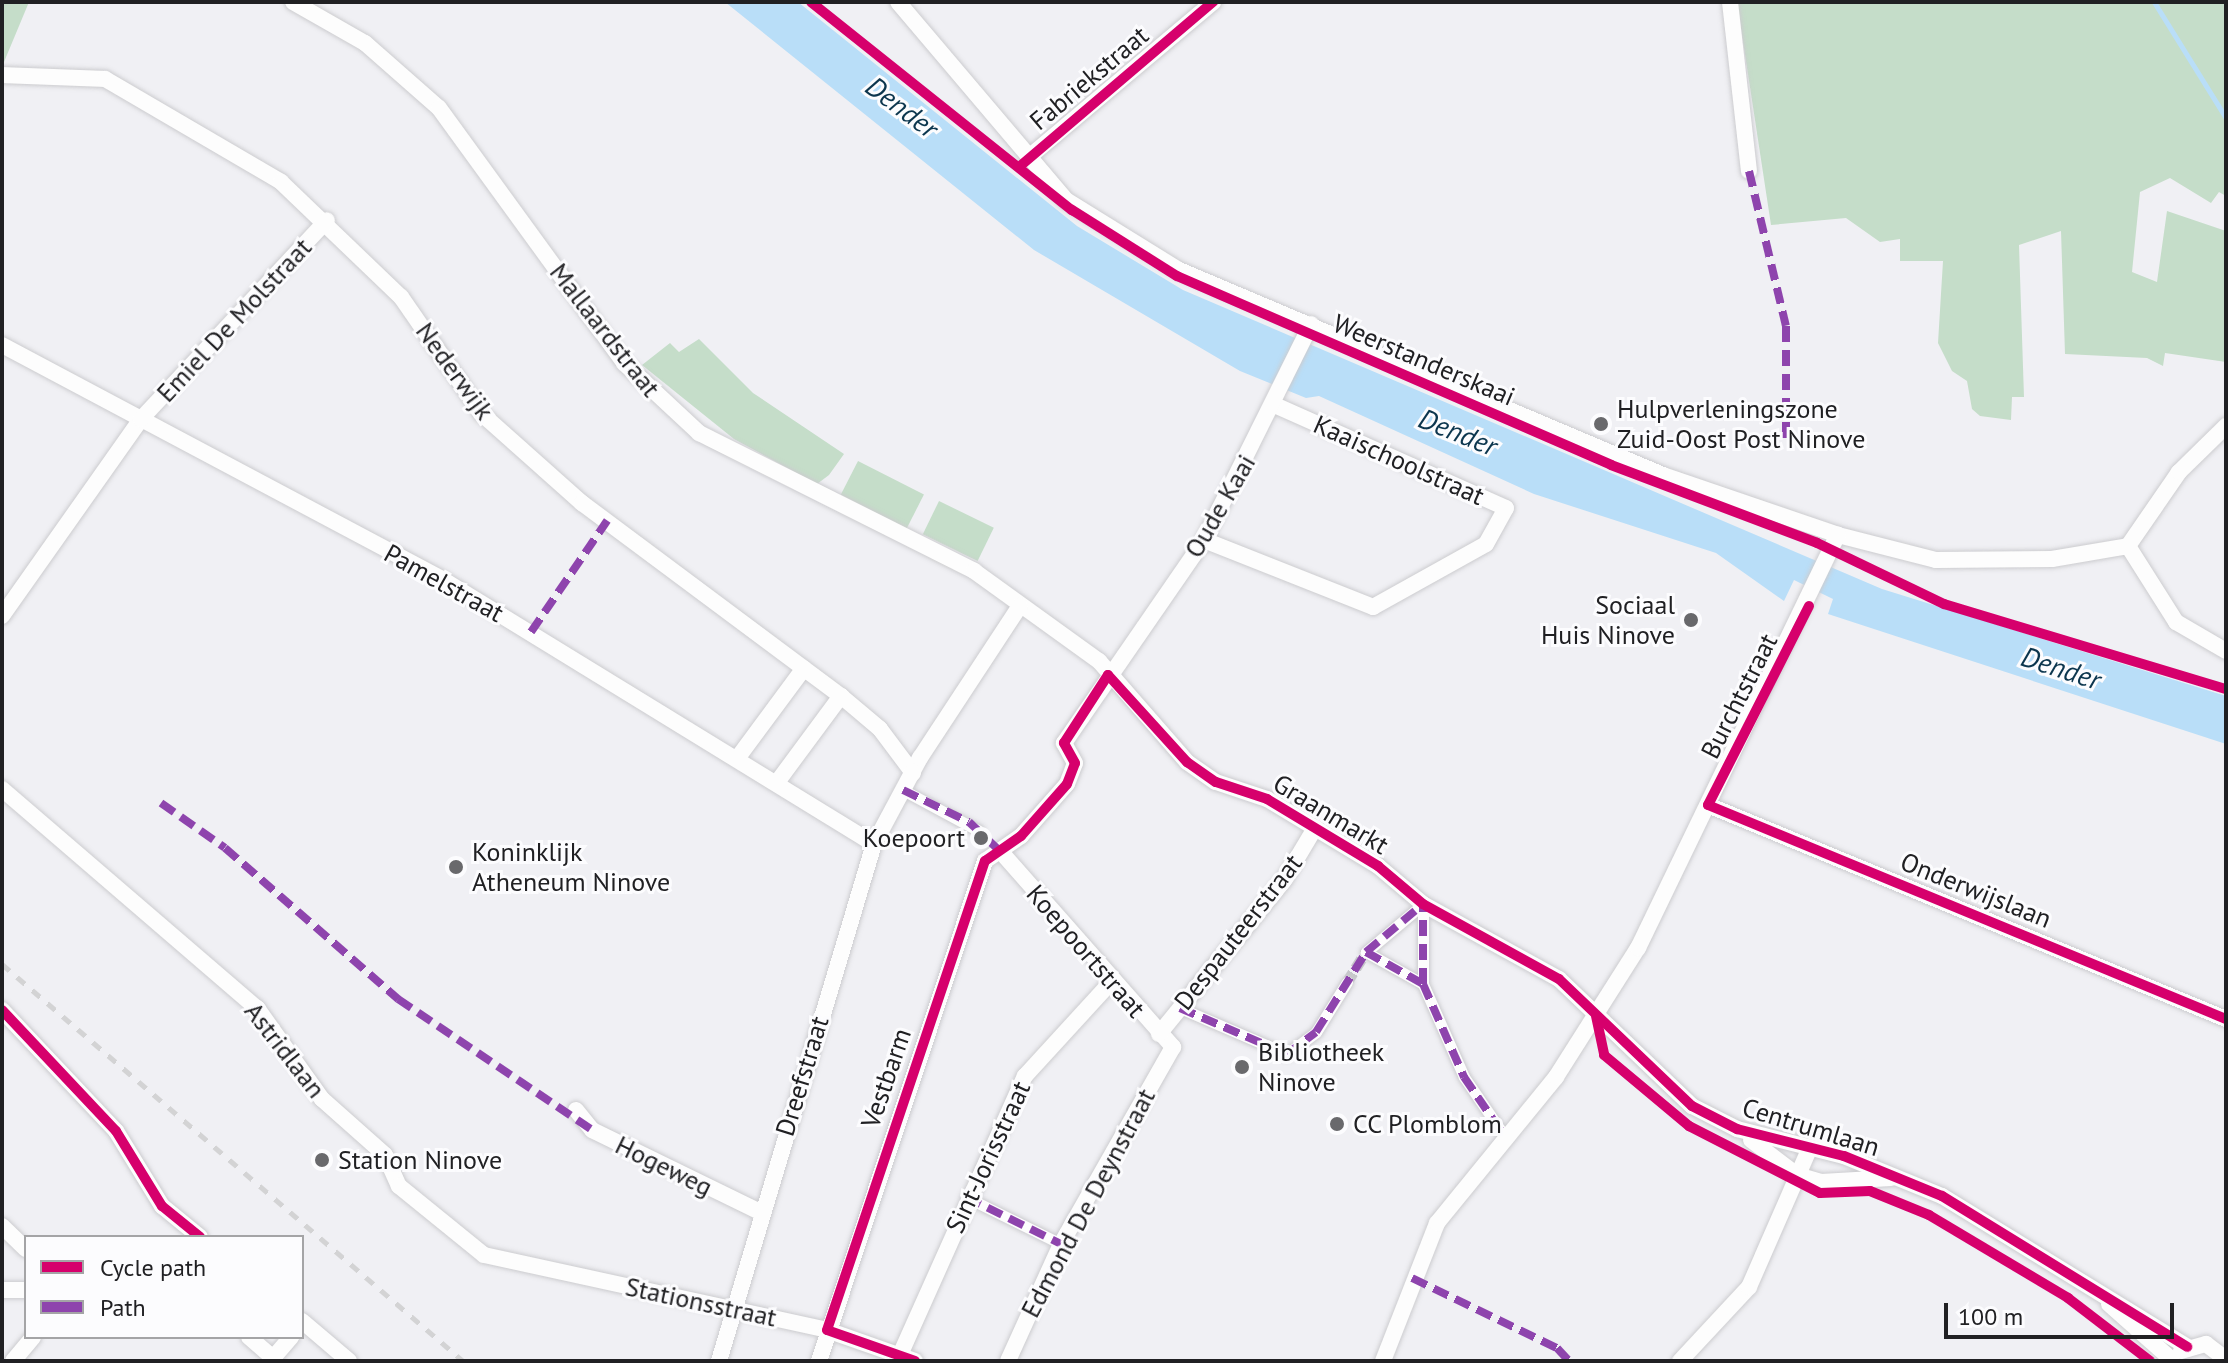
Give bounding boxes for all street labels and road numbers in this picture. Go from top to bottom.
street label: Fabriekstraat [1023,19,1155,137]
street label: Emiel De Molstraat [150,232,318,408]
street label: Mallaardstraat [543,257,667,403]
street label: Weerstanderskaai [1328,308,1520,412]
street label: Nederwijk [409,316,501,426]
street label: Kaaischoolstraat [1309,408,1489,512]
street label: Oude Kaai [1178,449,1262,563]
street label: Pamelstraat [379,537,509,629]
street label: Burchtstraat [1694,628,1784,764]
street label: Graanmarkt [1268,767,1394,861]
street label: Onderwijslaan [1896,846,2056,934]
street label: Despauteerstraat [1168,848,1308,1016]
street label: Koepoortstraat [1020,878,1152,1024]
street label: Astridlaan [238,996,332,1104]
street label: Dreefstraat [769,1012,835,1140]
street label: Vestbarm [854,1024,918,1132]
street label: Sint-Jorisstraat [939,1076,1037,1238]
street label: Edmond De Deynstraat [1014,1083,1162,1323]
street label: Centrumlaan [1739,1091,1883,1163]
street label: Hogeweg [610,1129,718,1203]
street label: Stationsstraat [623,1271,779,1333]

